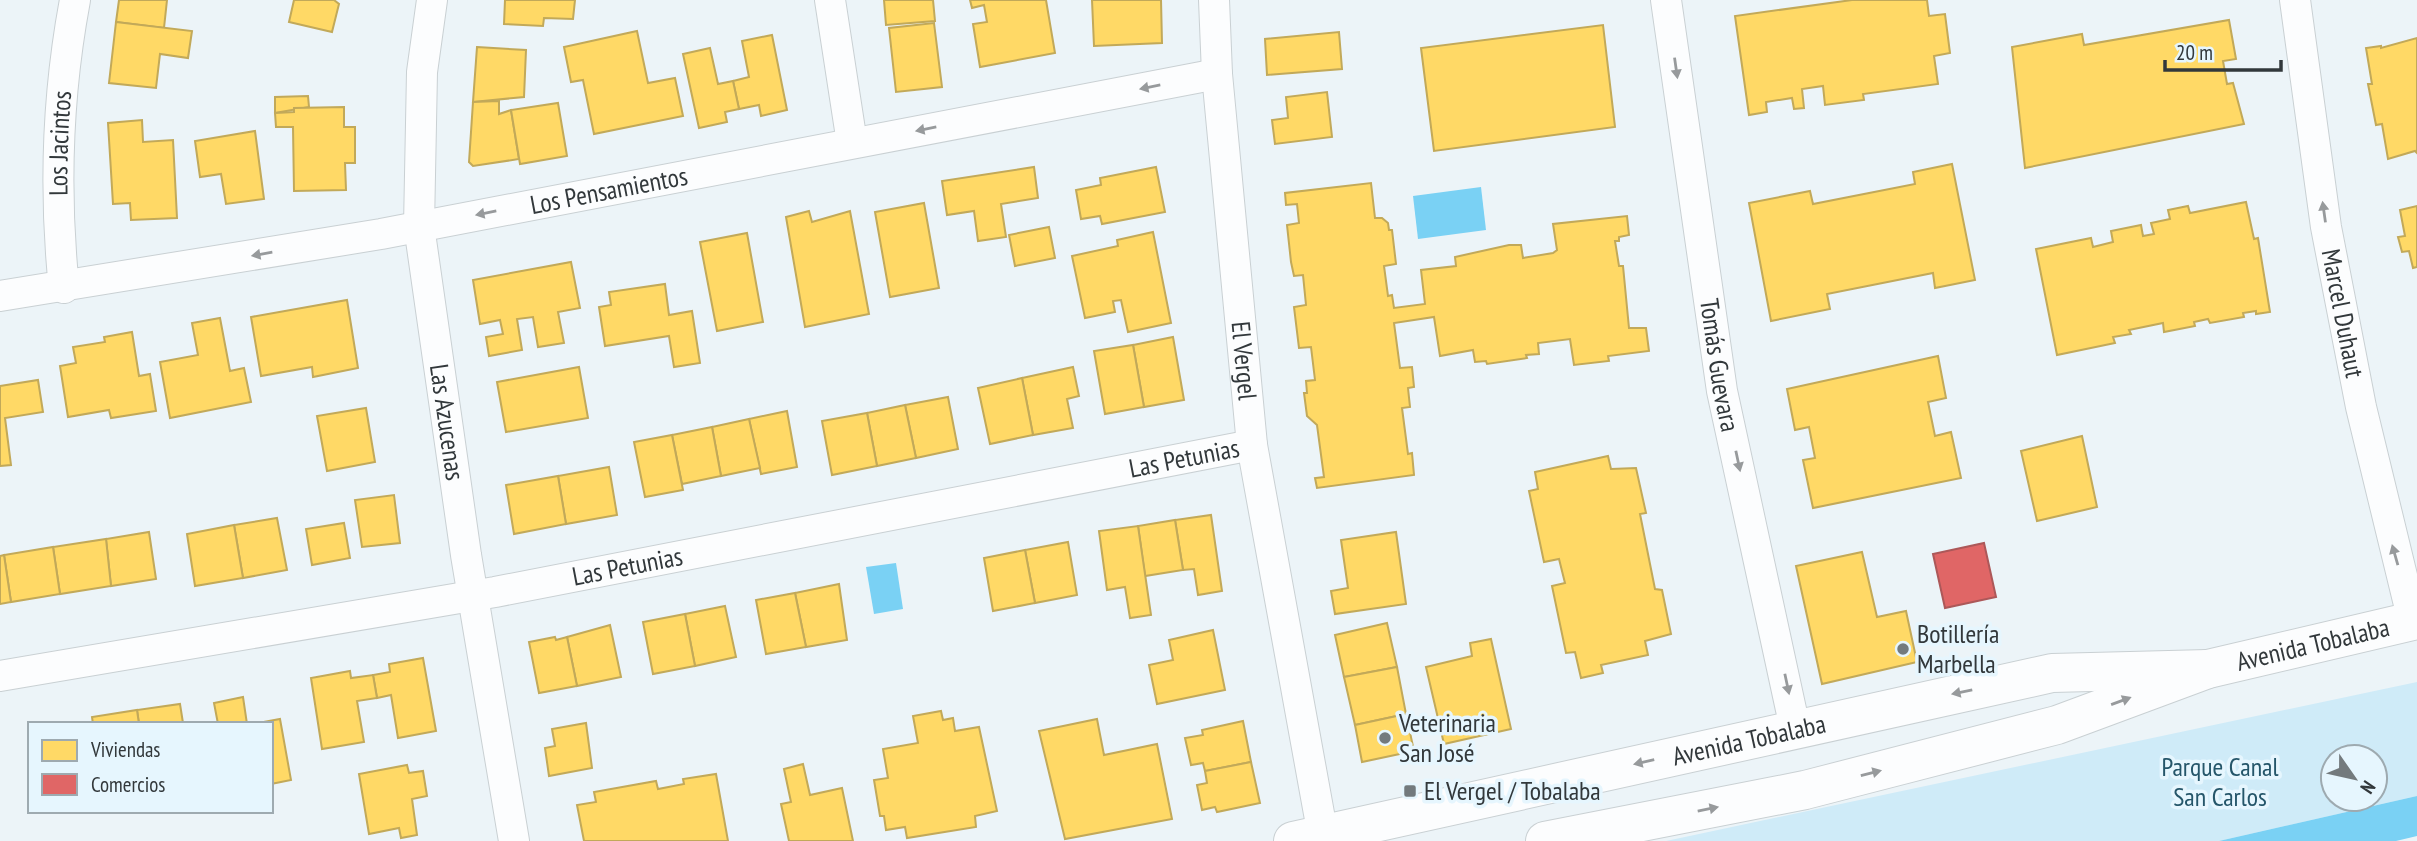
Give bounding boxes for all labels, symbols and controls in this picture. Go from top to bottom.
scale bar [2165,28,2280,72]
text: 20 m [2176,39,2213,66]
one-way arrow [1671,57,1682,79]
one-way arrow [1139,82,1161,93]
street label: Los Jacintos [41,89,78,196]
one-way arrow [915,124,937,135]
street label: Los Pensamientos [527,159,690,221]
one-way arrow [2318,201,2329,223]
one-way arrow [475,208,497,219]
street label: Marcel Duhaut [2315,246,2372,380]
one-way arrow [251,249,273,260]
street label: Tomás Guevara [1693,296,1747,435]
street label: El Vergel [1224,320,1265,401]
street label: Las Azucenas [423,362,472,483]
street label: Las Petunias [1126,431,1242,485]
one-way arrow [1733,451,1744,473]
street label: Las Petunias [569,539,685,593]
one-way arrow [2390,544,2400,565]
street label: Avenida Tobalaba [2233,610,2392,678]
place label: Botillería Marbella [1917,617,1999,680]
marker: Botillería Marbella [1895,641,1911,657]
one-way arrow [1782,673,1793,695]
one-way arrow [1951,687,1973,698]
one-way arrow [2110,696,2131,707]
place label: Veterinaria San José [1398,706,1496,769]
street label: Avenida Tobalaba [1669,707,1829,773]
legend [28,722,273,813]
marker: Veterinaria San José [1377,730,1393,746]
text: Viviendas [90,736,160,763]
north arrow [2319,743,2389,813]
park label: Parque Canal San Carlos [2161,750,2279,813]
one-way arrow [1633,757,1655,768]
one-way arrow [1860,767,1882,778]
text: Comercios [91,771,165,798]
place label: El Vergel / Tobalaba [1424,774,1601,807]
text: N [2355,777,2381,798]
marker: El Vergel / Tobalaba [1402,783,1418,799]
one-way arrow [1697,803,1719,814]

